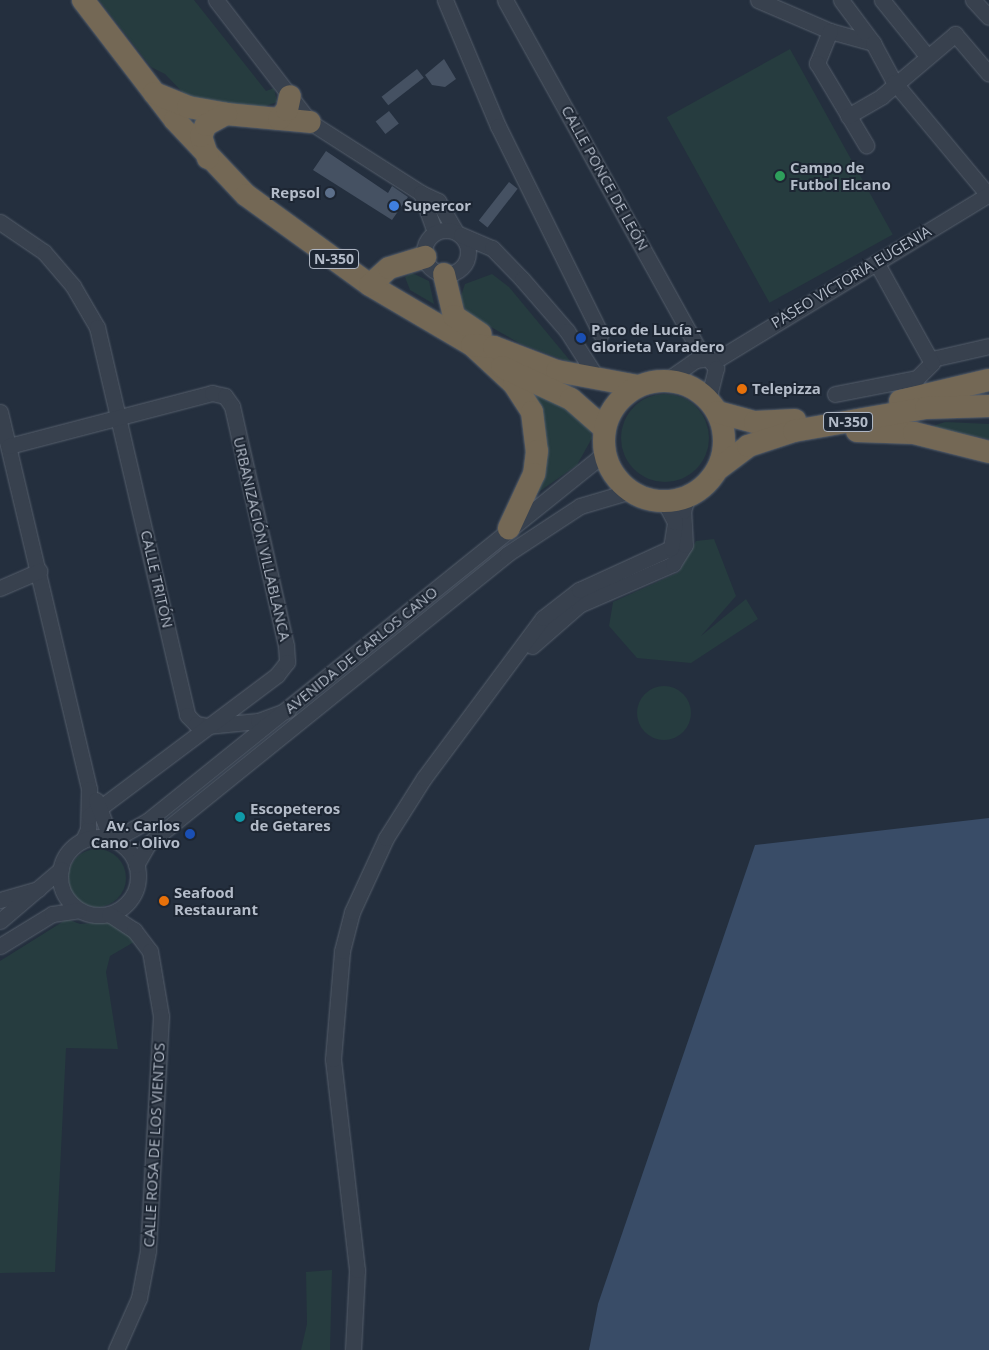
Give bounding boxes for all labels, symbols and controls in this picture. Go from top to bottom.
street label: CALLE PONCE DE LEÓN [558,102,652,254]
place label: Campo de Futbol Elcano [790,158,891,193]
marker: Campo de Futbol Elcano [774,170,786,182]
place label: Repsol [270,184,320,202]
marker: Repsol [324,187,336,199]
place label: Supercor [404,197,471,215]
marker: Supercor [388,200,400,212]
street label: PASEO VICTORIA EUGENIA [768,222,934,332]
road number: N-350 [309,248,359,270]
place label: Paco de Lucía - Glorieta Varadero [591,320,725,355]
marker: Paco de Lucía - Glorieta Varadero [575,332,587,344]
place label: Telepizza [752,380,821,398]
marker: Telepizza [736,383,748,395]
road number: N-350 [823,411,873,434]
street label: URBANIZACIÓN VILLABLANCA [230,435,294,643]
street label: CALLE TRITÓN [137,528,177,630]
street label: AVENIDA DE CARLOS CANO [281,583,441,717]
place label: Escopeteros de Getares [250,799,340,834]
marker: Escopeteros de Getares [234,811,246,823]
place label: Av. Carlos Cano - Olivo [91,816,180,851]
marker: Av. Carlos Cano - Olivo [184,828,196,840]
place label: Seafood Restaurant [174,883,258,918]
marker: Seafood Restaurant [158,895,170,907]
street label: CALLE ROSA DE LOS VIENTOS [140,1042,168,1248]

